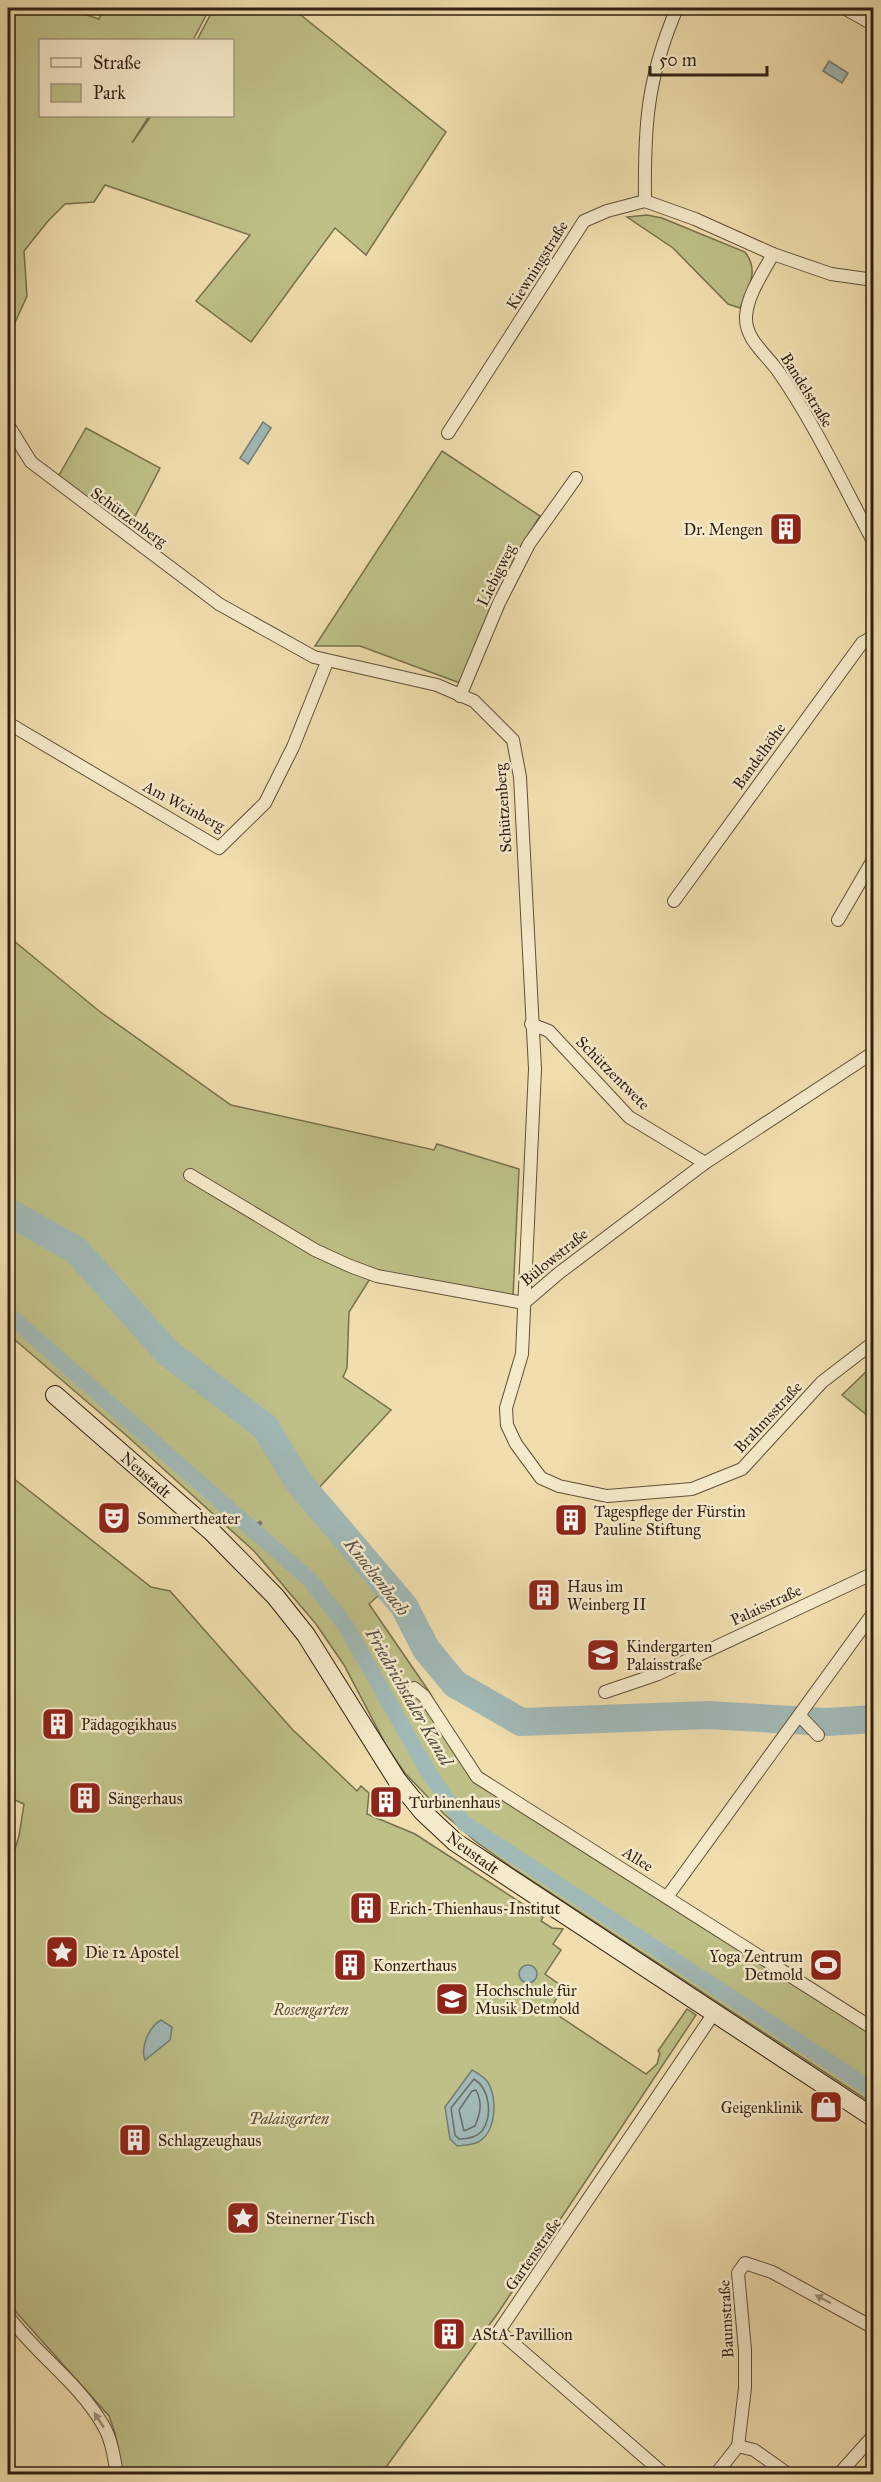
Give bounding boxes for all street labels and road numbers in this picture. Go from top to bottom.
street label: Kiewningstraße [502,217,573,313]
street label: Bandelstraße [777,349,838,431]
street label: Schützenberg [87,483,171,552]
street label: Liebigweg [473,540,520,610]
street label: Bandelhöhe [729,719,790,793]
street label: Schützenberg [490,762,517,853]
street label: Am Weinberg [139,776,229,837]
street label: Schützentwete [572,1032,654,1114]
street label: Bülowstraße [516,1224,592,1290]
street label: Brahmsstraße [730,1377,806,1457]
street label: Neustadt [117,1448,175,1502]
street label: Palaisstraße [727,1580,805,1630]
street label: Neustadt [443,1828,503,1879]
street label: Allee [618,1842,657,1876]
street label: Gartenstraße [501,2214,565,2294]
street label: Baumstraße [714,2279,738,2359]

